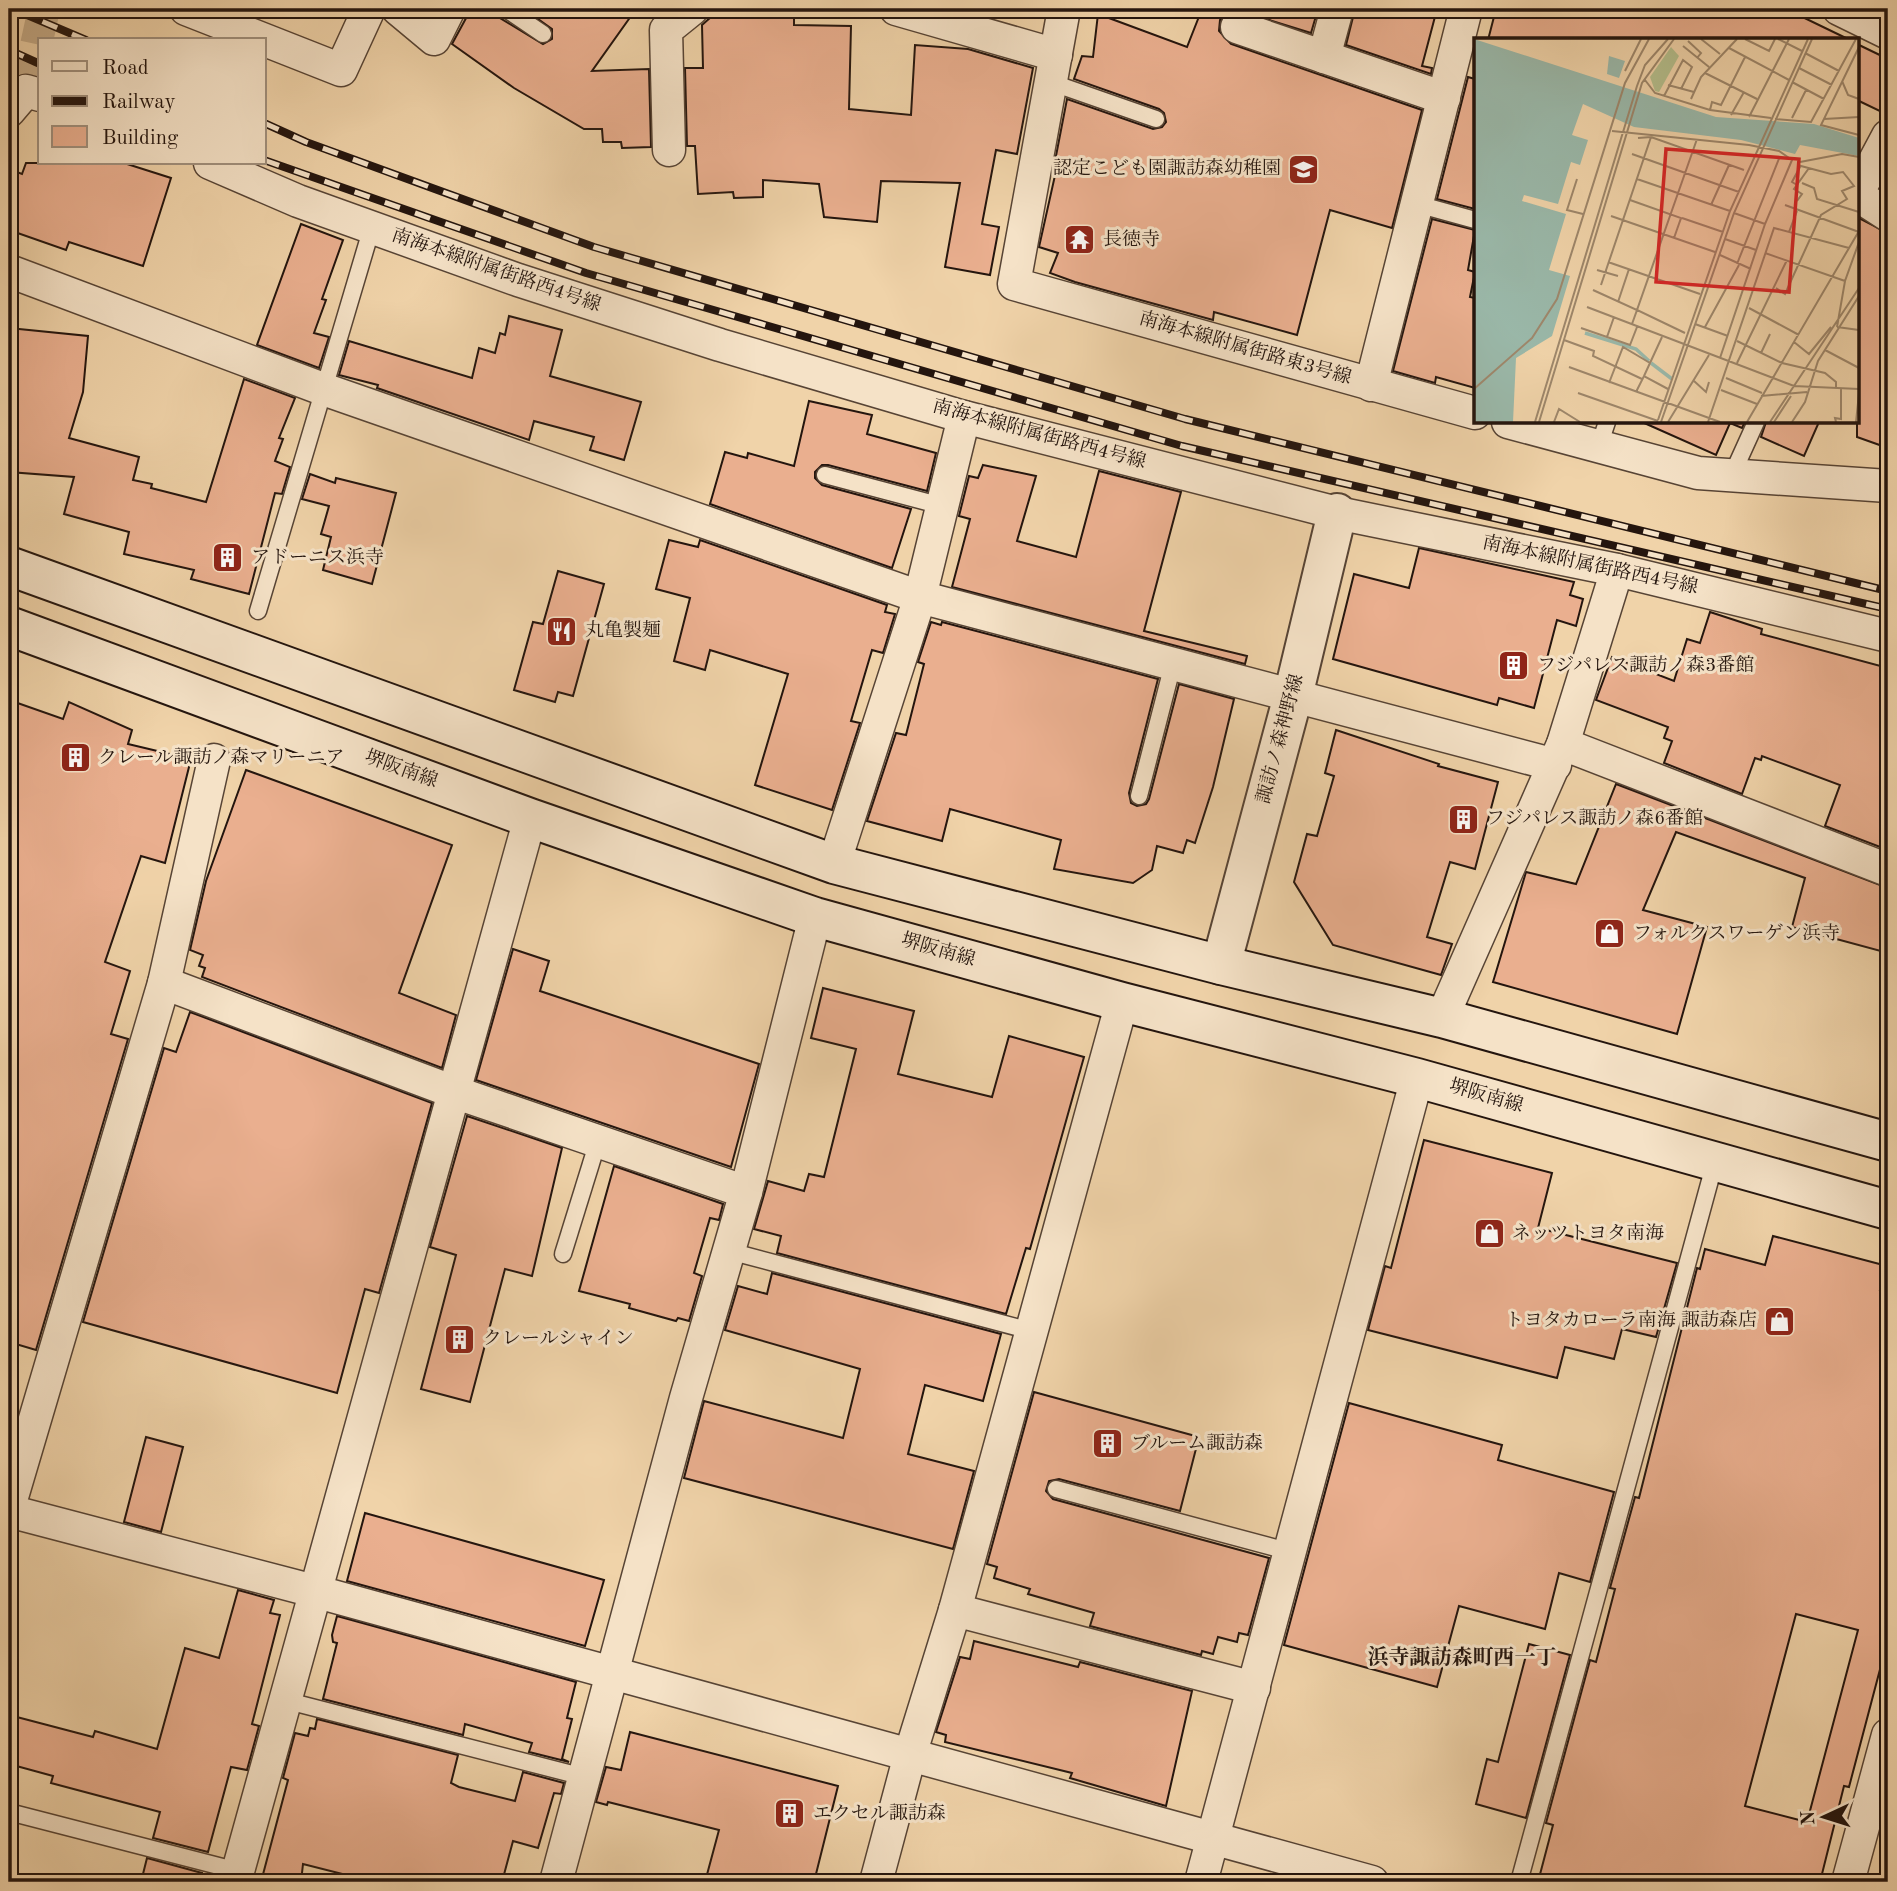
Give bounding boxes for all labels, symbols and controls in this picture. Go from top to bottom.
legend [38,38,266,164]
inset map [1474,38,1858,424]
text: Road [102,58,149,79]
text: Railway [102,92,176,113]
text: Building [102,128,179,149]
school or university icon: 認定こども園諏訪森幼稚園 [1287,152,1321,186]
place label: 認定こども園諏訪森幼稚園 [1053,158,1281,179]
street label: 南海本線附属街路西4号線 [389,223,604,316]
temple icon: 長徳寺 [1063,223,1097,257]
place label: 長徳寺 [1103,229,1160,250]
street label: 南海本線附属街路東3号線 [1137,307,1354,388]
street label: 南海本線附属街路西4号線 [930,394,1149,473]
street label: 南海本線附属街路西4号線 [1480,531,1700,598]
building icon: アドーニス浜寺 [211,541,245,575]
place label: アドーニス浜寺 [251,547,384,568]
restaurant icon: 丸亀製麺 [545,614,579,648]
place label: 丸亀製麺 [585,619,661,641]
building icon: フジパレス諏訪ノ森3番館 [1497,649,1531,683]
place label: フジパレス諏訪ノ森3番館 [1537,655,1754,676]
street label: 諏訪ノ森神野線 [1253,672,1307,806]
building icon: クレール諏訪ノ森マリーニア [58,741,92,775]
street label: 堺阪南線 [362,745,441,792]
place label: クレール諏訪ノ森マリーニア [98,747,345,768]
building icon: フジパレス諏訪ノ森6番館 [1446,802,1480,836]
place label: フジパレス諏訪ノ森6番館 [1486,808,1703,829]
shop icon: フォルクスワーゲン浜寺 [1593,917,1627,951]
place label: フォルクスワーゲン浜寺 [1633,923,1840,944]
street label: 堺阪南線 [899,929,978,971]
street label: 堺阪南線 [1447,1075,1526,1117]
shop icon: ネッツトヨタ南海 [1472,1217,1506,1251]
place label: ネッツトヨタ南海 [1512,1222,1664,1244]
shop icon: トヨタカローラ南海 諏訪森店 [1763,1304,1797,1338]
place label: トヨタカローラ南海 諏訪森店 [1505,1309,1757,1331]
building icon: クレールシャイン [443,1322,477,1356]
place label: クレールシャイン [483,1329,634,1349]
building icon: ブルーム諏訪森 [1091,1427,1125,1461]
place label: ブルーム諏訪森 [1131,1433,1263,1454]
district label: 浜寺諏訪森町西一丁 [1368,1645,1557,1669]
north arrow [1788,1783,1858,1853]
building icon: エクセル諏訪森 [773,1797,807,1831]
place label: エクセル諏訪森 [813,1803,946,1824]
text: N [1800,1810,1820,1826]

